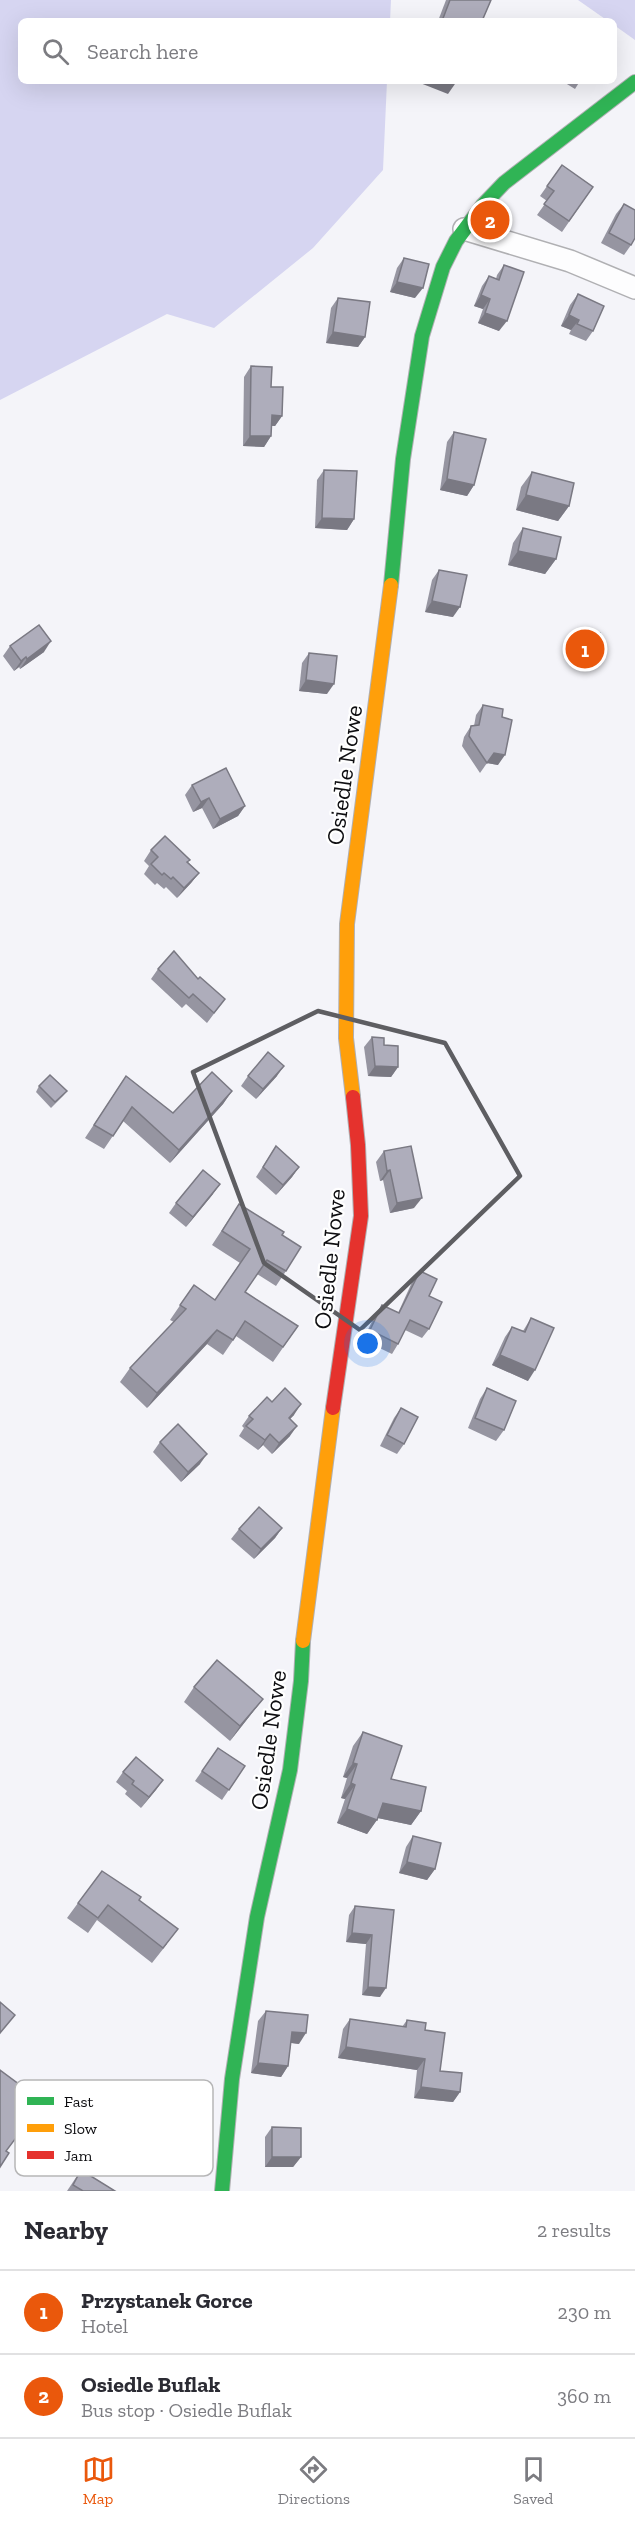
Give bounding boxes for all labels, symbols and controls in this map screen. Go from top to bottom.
search box [18,18,617,84]
icon: search [39,35,72,68]
text: Search here [87,38,198,65]
pin: 2 [470,198,510,242]
pin: 1 [566,626,604,672]
street label: Osiedle Nowe [320,703,368,847]
street label: Osiedle Nowe [307,1187,351,1331]
your location [353,1329,382,1358]
street label: Osiedle Nowe [244,1668,292,1812]
legend [15,2080,213,2176]
text: Fast [64,2092,93,2111]
text: Slow [64,2119,98,2138]
text: Jam [64,2146,93,2165]
text: Nearby [24,2214,108,2246]
text: 2 results [537,2218,611,2242]
text: Przystanek Gorce [81,2287,253,2314]
text: 1 [39,2300,48,2324]
text: 230 m [558,2300,611,2324]
text: Hotel [81,2314,128,2338]
text: Osiedle Buflak [81,2371,221,2398]
text: 2 [38,2384,49,2408]
text: 360 m [557,2384,611,2408]
text: Bus stop · Osiedle Buflak [81,2398,292,2422]
tab: Map [82,2453,115,2508]
tab: Directions [278,2453,350,2508]
tab: Saved [513,2453,553,2508]

